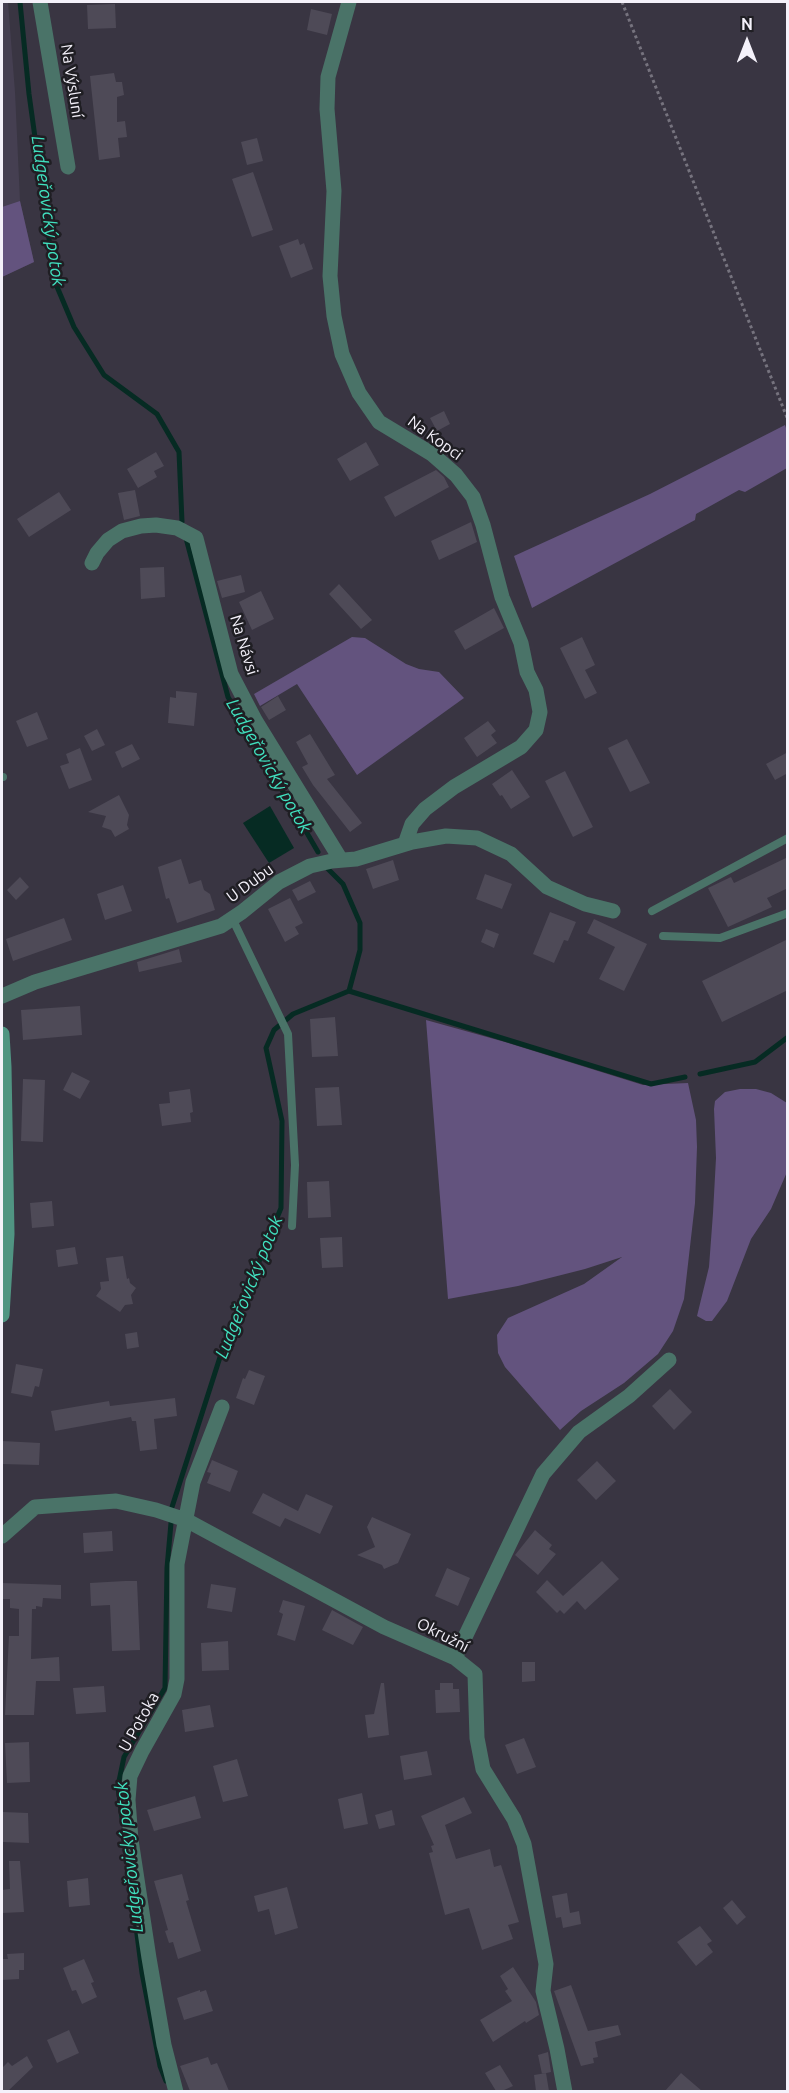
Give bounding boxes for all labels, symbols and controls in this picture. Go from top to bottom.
north arrow [717,12,777,72]
text: N [741,15,753,33]
street label: Na Výsluní [57,43,87,119]
water label: Ludgeřovický potok [27,134,69,288]
street label: Na Kopci [404,412,466,464]
street label: Na Návsi [226,613,262,677]
water label: Ludgeřovický potok [222,695,316,837]
street label: U Dubu [223,860,277,906]
water label: Ludgeřovický potok [210,1212,288,1362]
street label: Okružní [414,1614,472,1656]
street label: U Potoka [115,1689,163,1755]
water label: Ludgeřovický potok [110,1780,148,1934]

